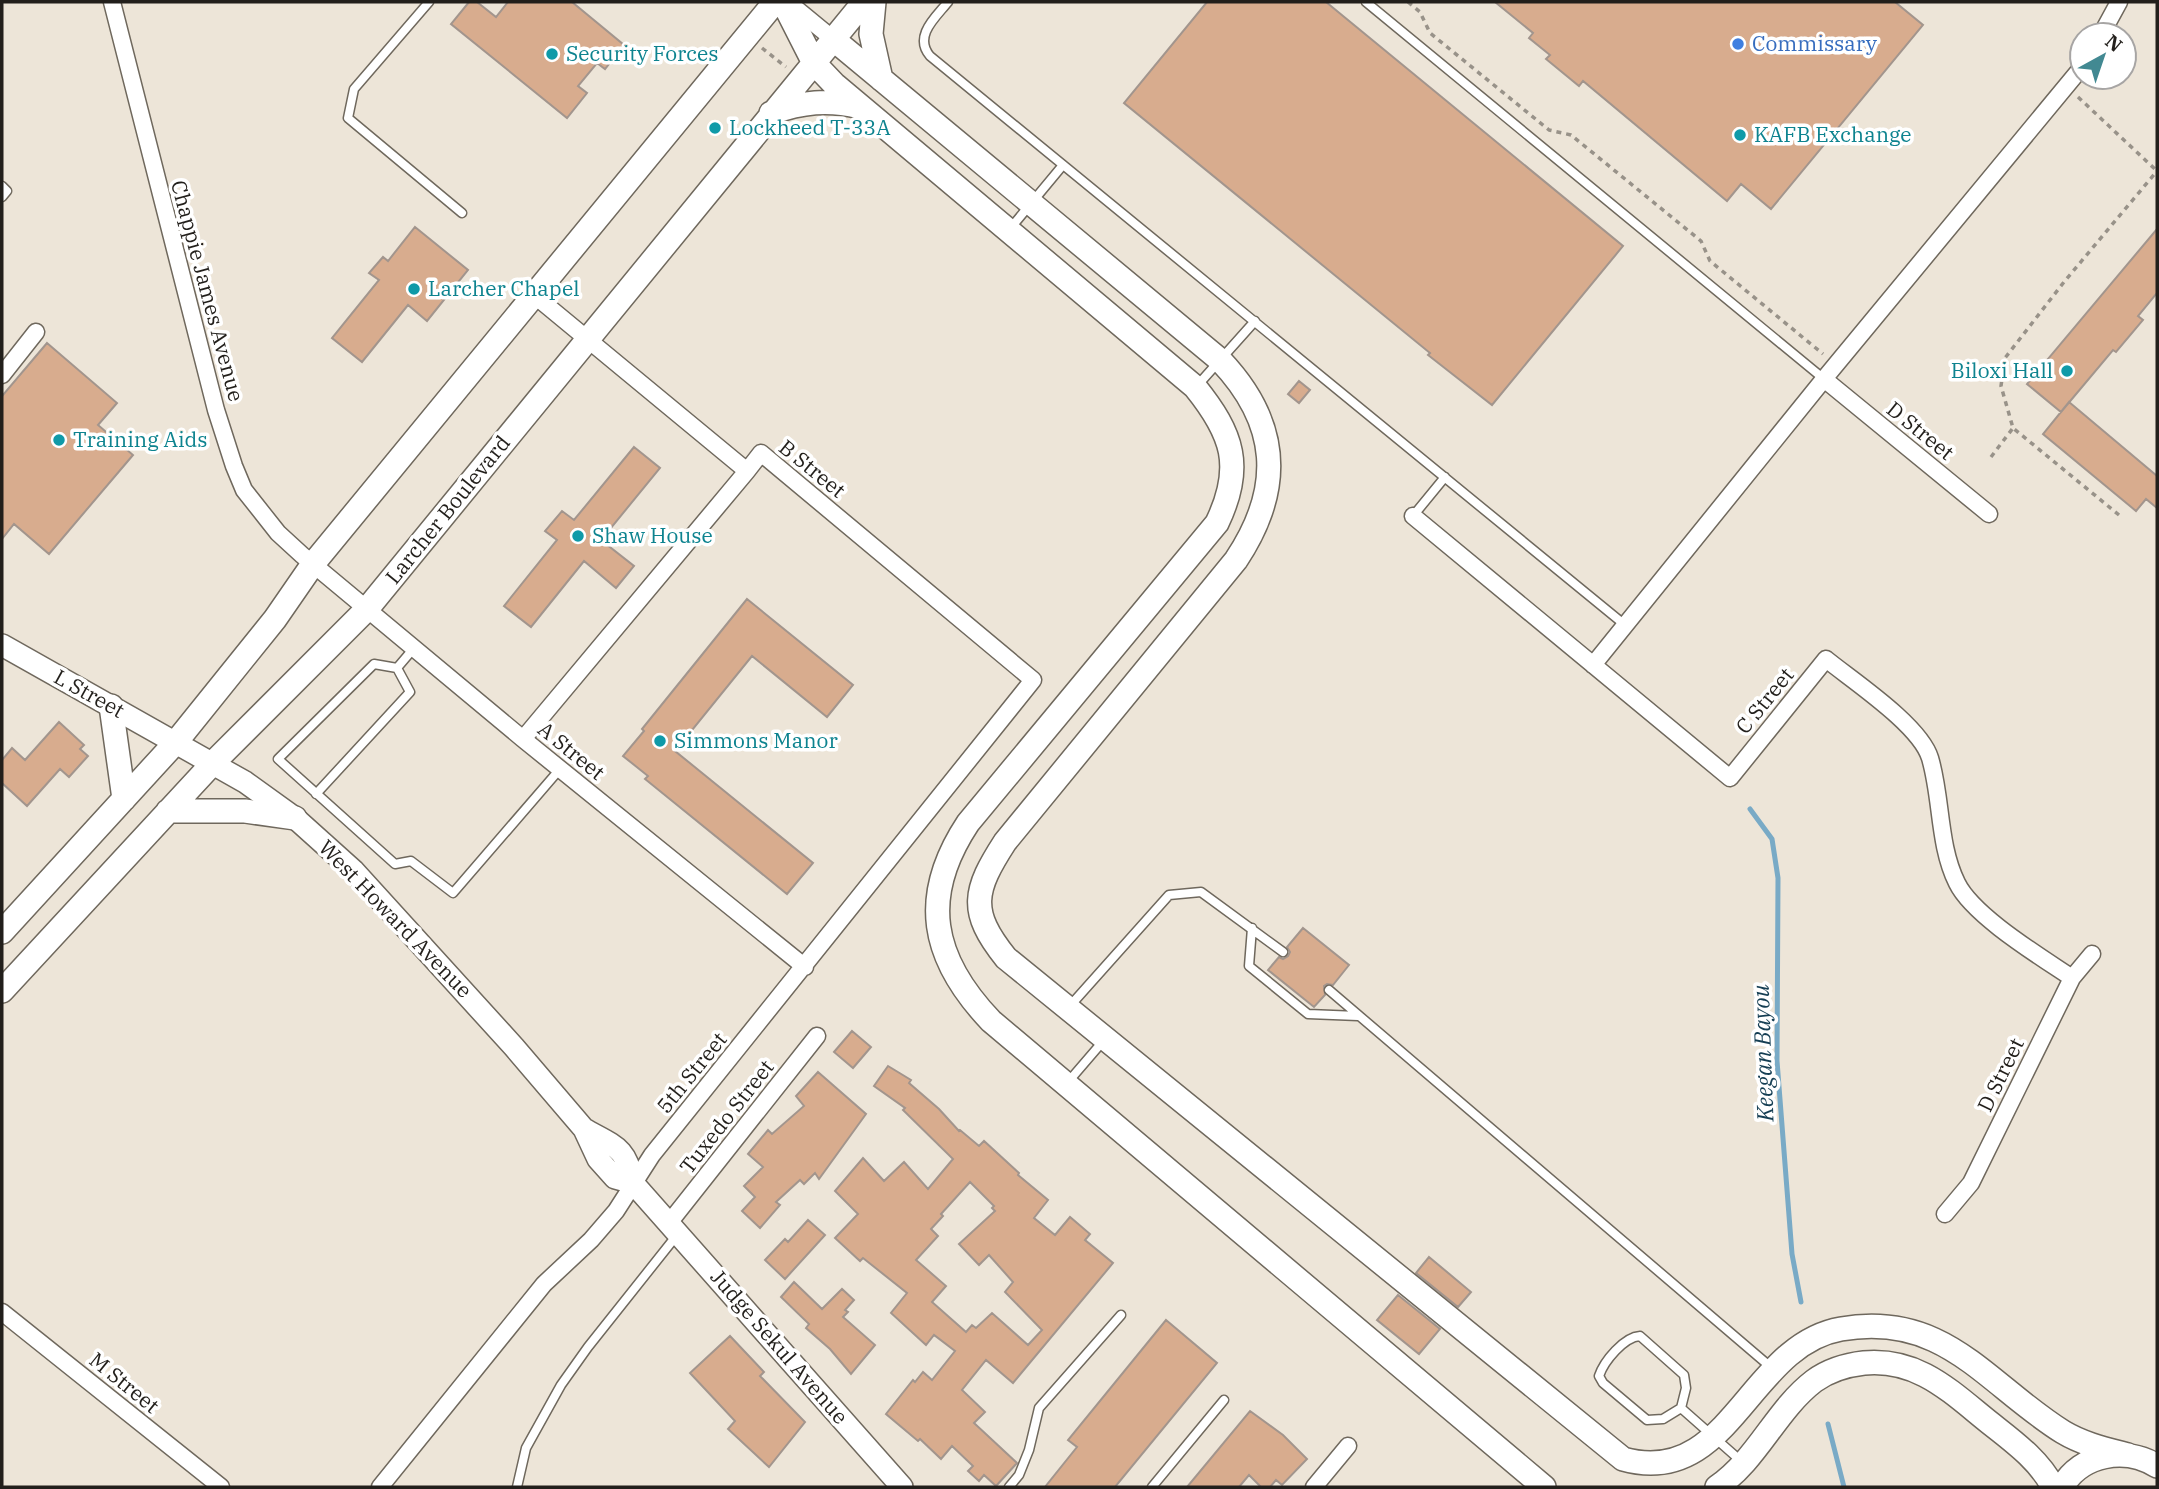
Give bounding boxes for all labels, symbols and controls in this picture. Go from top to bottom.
north arrow [2068,21,2138,91]
place label: Commissary [1752,29,1878,57]
text: N [2100,29,2127,57]
marker: Commissary [1730,36,1746,52]
place label: Security Forces [566,39,718,67]
marker: Security Forces [544,46,560,62]
place label: Lockheed T-33A [729,113,891,141]
marker: Lockheed T-33A [707,120,723,136]
place label: KAFB Exchange [1754,120,1912,148]
marker: KAFB Exchange [1732,127,1748,143]
street label: Chappie James Avenue [165,177,251,404]
place label: Larcher Chapel [428,274,579,302]
marker: Larcher Chapel [406,281,422,297]
place label: Biloxi Hall [1951,356,2053,384]
marker: Biloxi Hall [2059,363,2075,379]
street label: D Street [1881,395,1960,466]
place label: Training Aids [73,425,208,453]
street label: Larcher Boulevard [379,429,516,590]
marker: Training Aids [51,432,67,448]
street label: B Street [774,433,852,504]
place label: Shaw House [592,521,713,549]
marker: Shaw House [570,528,586,544]
street label: C Street [1729,661,1799,739]
street label: L Street [49,662,130,724]
street label: A Street [532,715,611,786]
place label: Simmons Manor [674,726,838,754]
marker: Simmons Manor [652,733,668,749]
street label: West Howard Avenue [313,833,479,1003]
water label: Keegan Bayou [1745,984,1779,1123]
street label: 5th Street [650,1026,733,1119]
street label: D Street [1970,1033,2030,1116]
street label: Tuxedo Street [673,1054,780,1179]
street label: Judge Sekul Avenue [705,1263,855,1430]
street label: M Street [84,1345,165,1419]

